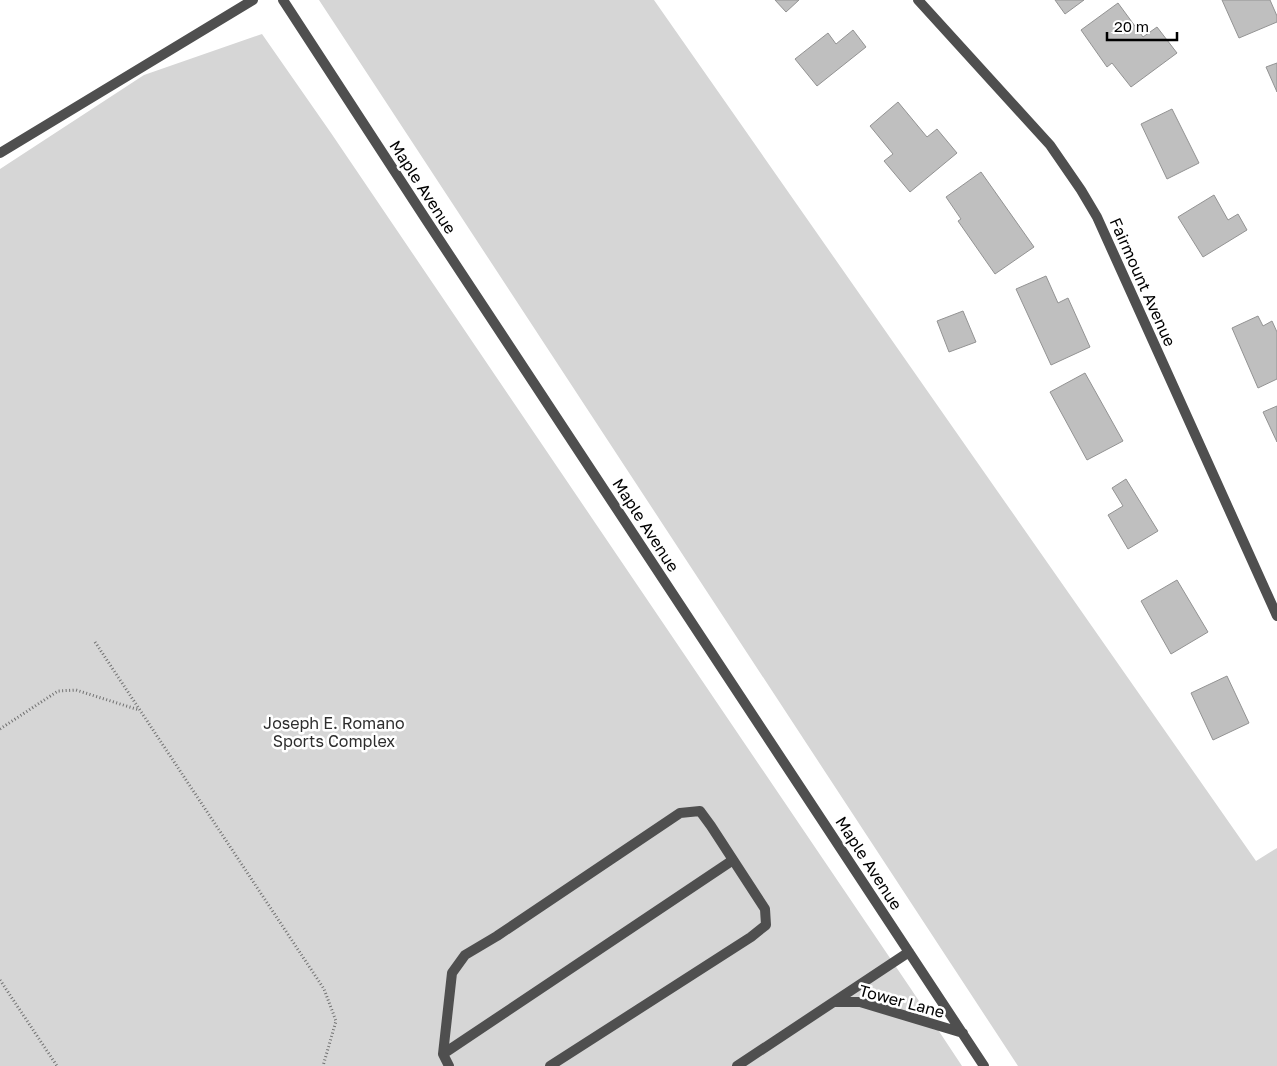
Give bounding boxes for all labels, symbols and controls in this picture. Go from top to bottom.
scale bar [1107,10,1177,42]
text: 20 m [1114,17,1149,35]
street label: Maple Avenue [385,137,461,237]
street label: Fairmount Avenue [1106,215,1180,349]
street label: Maple Avenue [608,475,684,575]
park label: Joseph E. Romano Sports Complex [263,713,405,751]
street label: Maple Avenue [831,813,907,913]
street label: Tower Lane [857,980,947,1022]

